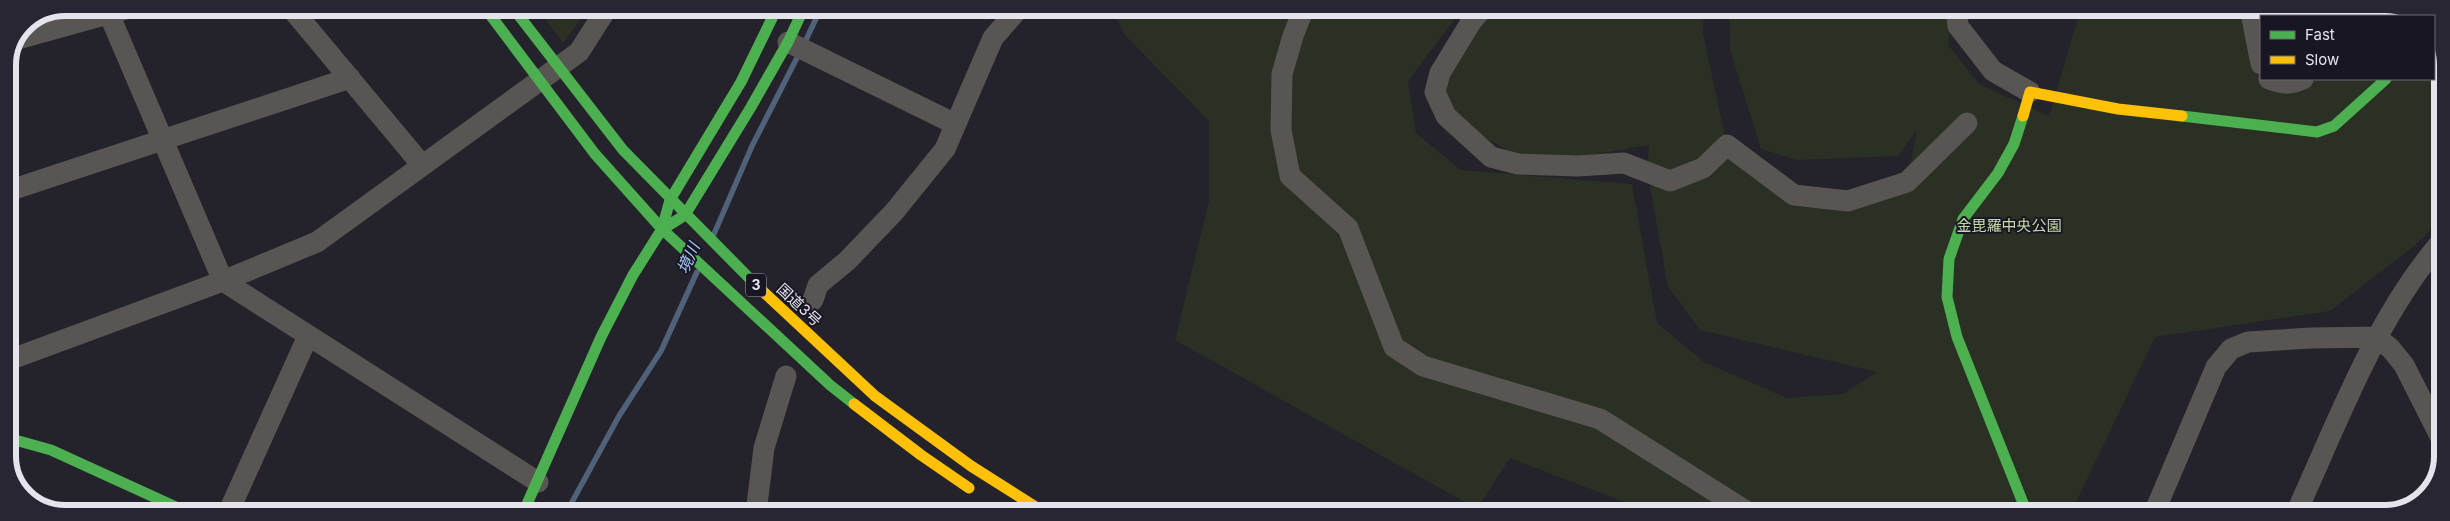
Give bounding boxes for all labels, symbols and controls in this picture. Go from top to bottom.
legend [2260,15,2435,80]
text: Fast [2305,25,2335,44]
text: Slow [2305,50,2339,69]
park label: 金毘羅中央公園 [1956,216,2062,235]
water label: 境川 [672,237,704,277]
road number: 3 [746,274,766,296]
street label: 国道3号 [773,279,826,330]

